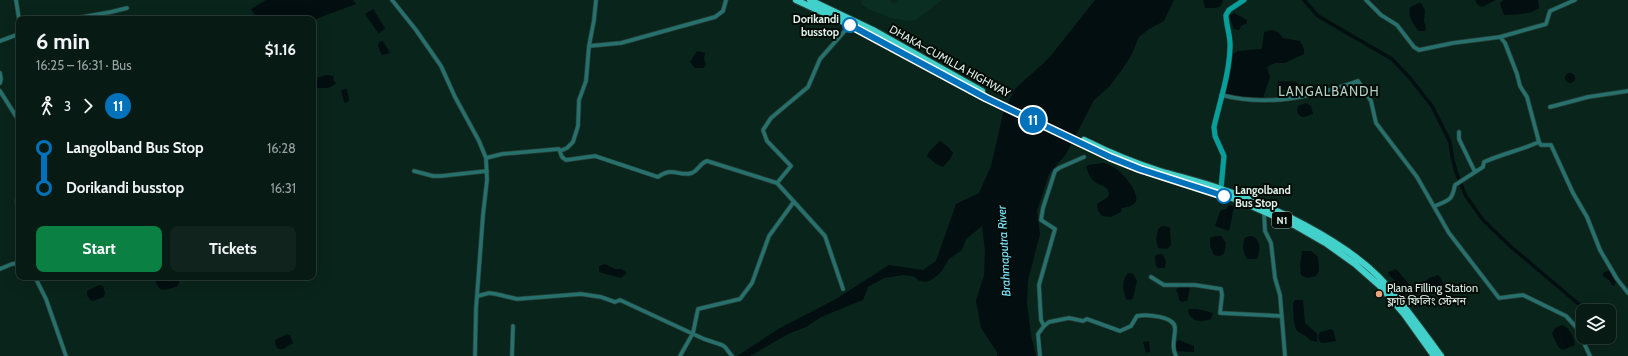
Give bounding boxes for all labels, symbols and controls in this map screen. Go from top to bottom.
place label: Dorikandi busstop [793,12,839,39]
marker: Dorikandi busstop [842,17,858,33]
street label: DHAKA–CUMILLA HIGHWAY [887,22,1014,101]
text: 6 min [36,28,90,55]
text: $1.16 [265,41,296,59]
text: 16:25 – 16:31 · Bus [36,57,132,73]
district label: LANGALBANDH [1278,83,1380,99]
icon: walk [36,95,58,117]
icon: forward [77,95,99,117]
text: 11 [113,97,123,115]
text: 3 [64,98,71,114]
line badge: 11 [1015,107,1051,133]
text: 11 [1028,111,1038,129]
text: Langolband Bus Stop [66,139,204,157]
text: 16:28 [267,140,296,156]
text: Dorikandi busstop [66,179,184,197]
text: 16:31 [270,180,296,196]
place label: Langolband Bus Stop [1235,183,1291,210]
marker: Langolband Bus Stop [1216,188,1232,204]
water label: Brahmaputra River [994,204,1013,297]
road number: N1 [1272,212,1292,228]
button: Start [36,226,162,272]
button: Tickets [170,226,296,272]
place label: Plana Filling Station ফ্লাট ফিলিং স্টেশন [1386,281,1478,308]
marker: Plana Filling Station ফ্লাট ফিলিং স্টেশন [1374,289,1384,299]
map controls [1576,304,1616,344]
button: layers [1576,304,1616,344]

